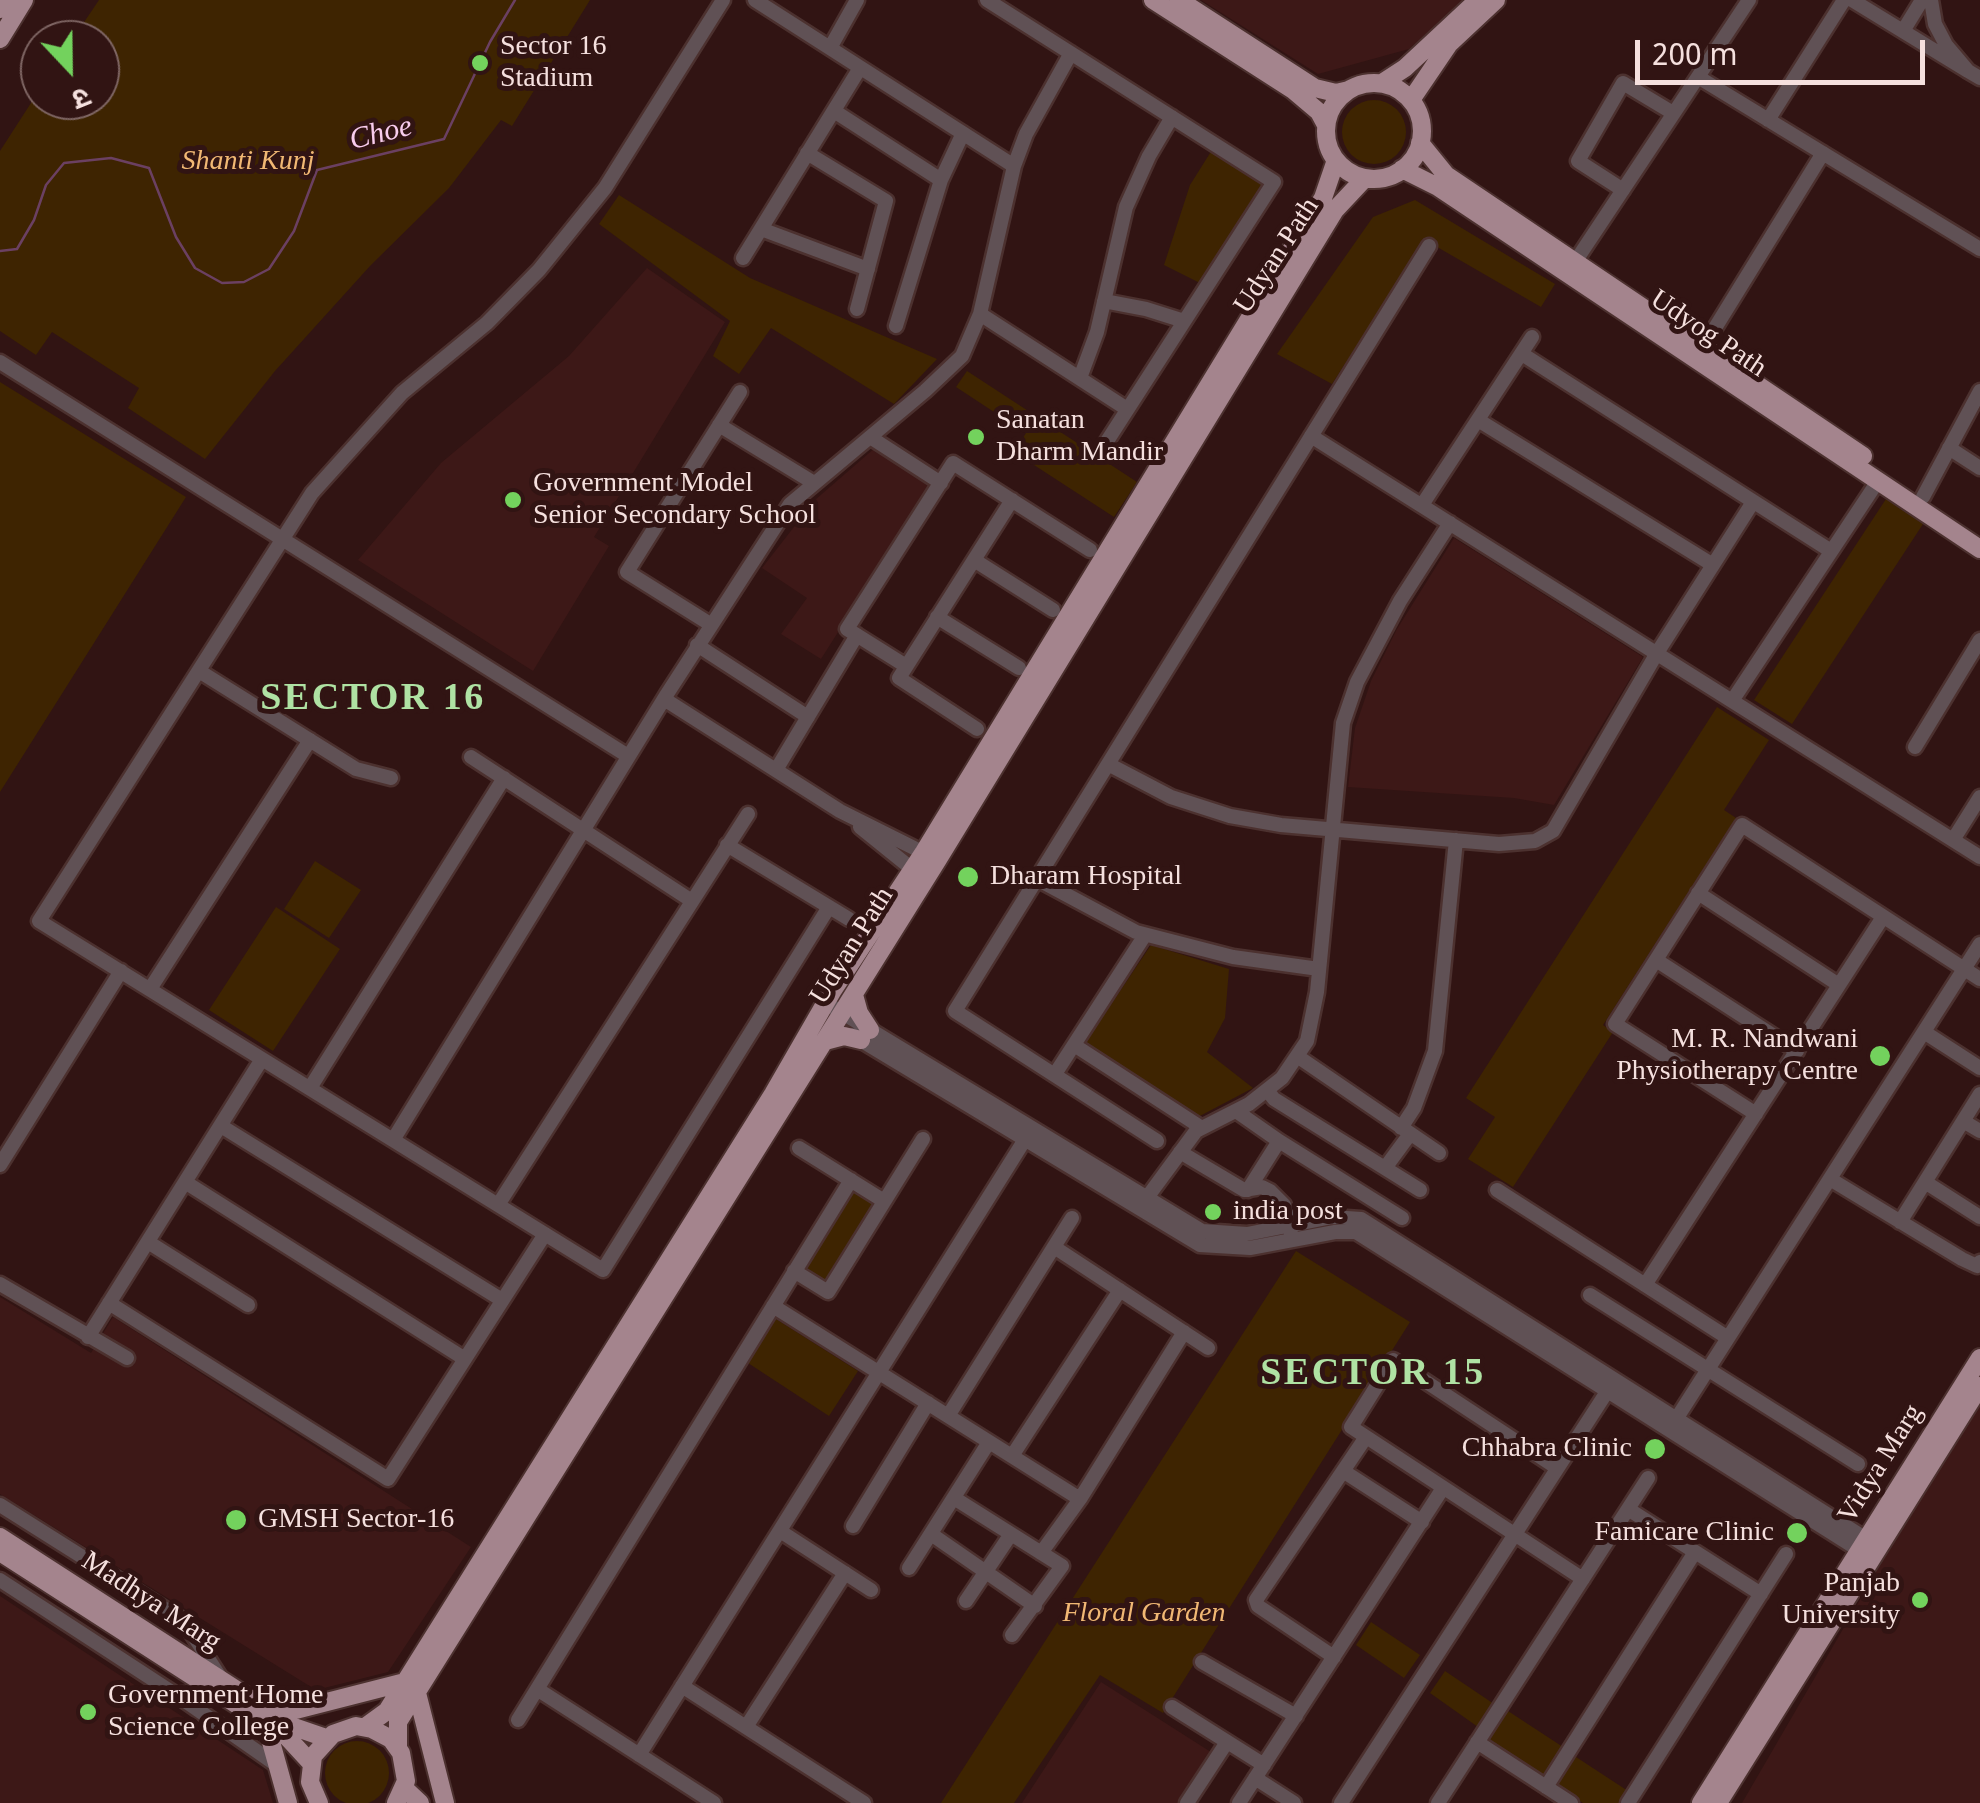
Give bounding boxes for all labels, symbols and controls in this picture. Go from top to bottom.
north arrow [20,20,120,120]
scale bar [1640,20,1930,82]
place label: Sector 16 Stadium [500,30,621,96]
text: 200 m [1652,38,1737,77]
marker: Sector 16 Stadium [469,52,491,74]
text: उ [66,76,95,116]
water label: Choe [341,108,421,160]
park label: Shanti Kunj [173,145,323,179]
street label: Udyan Path [1221,183,1333,329]
street label: Udyog Path [1635,277,1781,391]
place label: Sanatan Dharm Mandir [996,404,1189,470]
marker: Sanatan Dharm Mandir [965,426,987,448]
place label: Government Model Senior Secondary School [533,467,857,533]
marker: Government Model Senior Secondary School [502,489,524,511]
district label: SECTOR 16 [264,676,482,722]
place label: Dharam Hospital [990,860,1212,894]
marker: Dharam Hospital [955,864,981,890]
street label: Udyan Path [797,873,907,1019]
place label: M. R. Nandwani Physiotherapy Centre [1576,1023,1858,1089]
marker: M. R. Nandwani Physiotherapy Centre [1867,1043,1893,1069]
place label: india post [1233,1195,1363,1229]
marker: india post [1202,1201,1224,1223]
district label: SECTOR 15 [1264,1351,1482,1397]
street label: Vidya Marg [1828,1392,1934,1536]
place label: Chhabra Clinic [1443,1432,1632,1466]
marker: Chhabra Clinic [1642,1436,1668,1462]
place label: GMSH Sector-16 [258,1503,471,1537]
marker: GMSH Sector-16 [223,1507,249,1533]
place label: Famicare Clinic [1577,1516,1774,1550]
marker: Famicare Clinic [1784,1520,1810,1546]
street label: Madhya Marg [65,1538,237,1666]
place label: Panjab University [1768,1567,1900,1633]
marker: Panjab University [1909,1589,1931,1611]
park label: Floral Garden [1055,1597,1233,1631]
place label: Government Home Science College [108,1679,360,1745]
marker: Government Home Science College [77,1701,99,1723]

